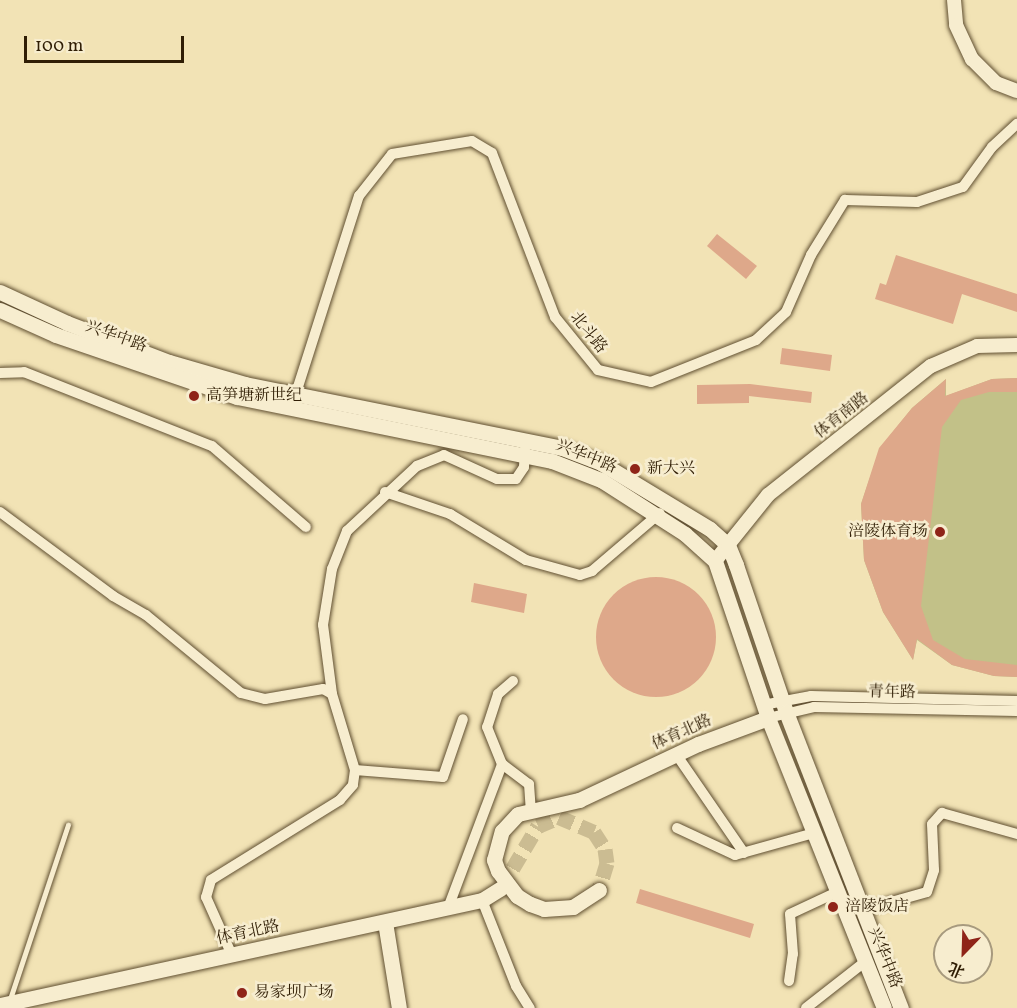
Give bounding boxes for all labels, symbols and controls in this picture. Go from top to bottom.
scale bar [27,24,188,62]
text: 100 m [35,34,84,59]
street label: 北斗路 [565,308,611,358]
street label: 兴华中路 [83,317,149,357]
place label: 高笋塘新世纪 [206,386,302,406]
marker: 高笋塘新世纪 [187,389,201,403]
street label: 体育南路 [811,389,873,443]
street label: 兴华中路 [553,436,619,478]
place label: 新大兴 [647,459,695,479]
marker: 新大兴 [628,462,642,476]
place label: 涪陵体育场 [848,522,928,542]
marker: 涪陵体育场 [933,525,947,539]
street label: 青年路 [868,683,916,703]
street label: 体育北路 [649,711,715,755]
place label: 涪陵饭店 [845,897,909,917]
marker: 涪陵饭店 [826,900,840,914]
street label: 体育北路 [215,917,281,949]
north arrow [933,924,993,984]
street label: 兴华中路 [863,925,905,991]
text: 北 [945,955,968,982]
place label: 易家坝广场 [254,983,334,1003]
marker: 易家坝广场 [235,986,249,1000]

